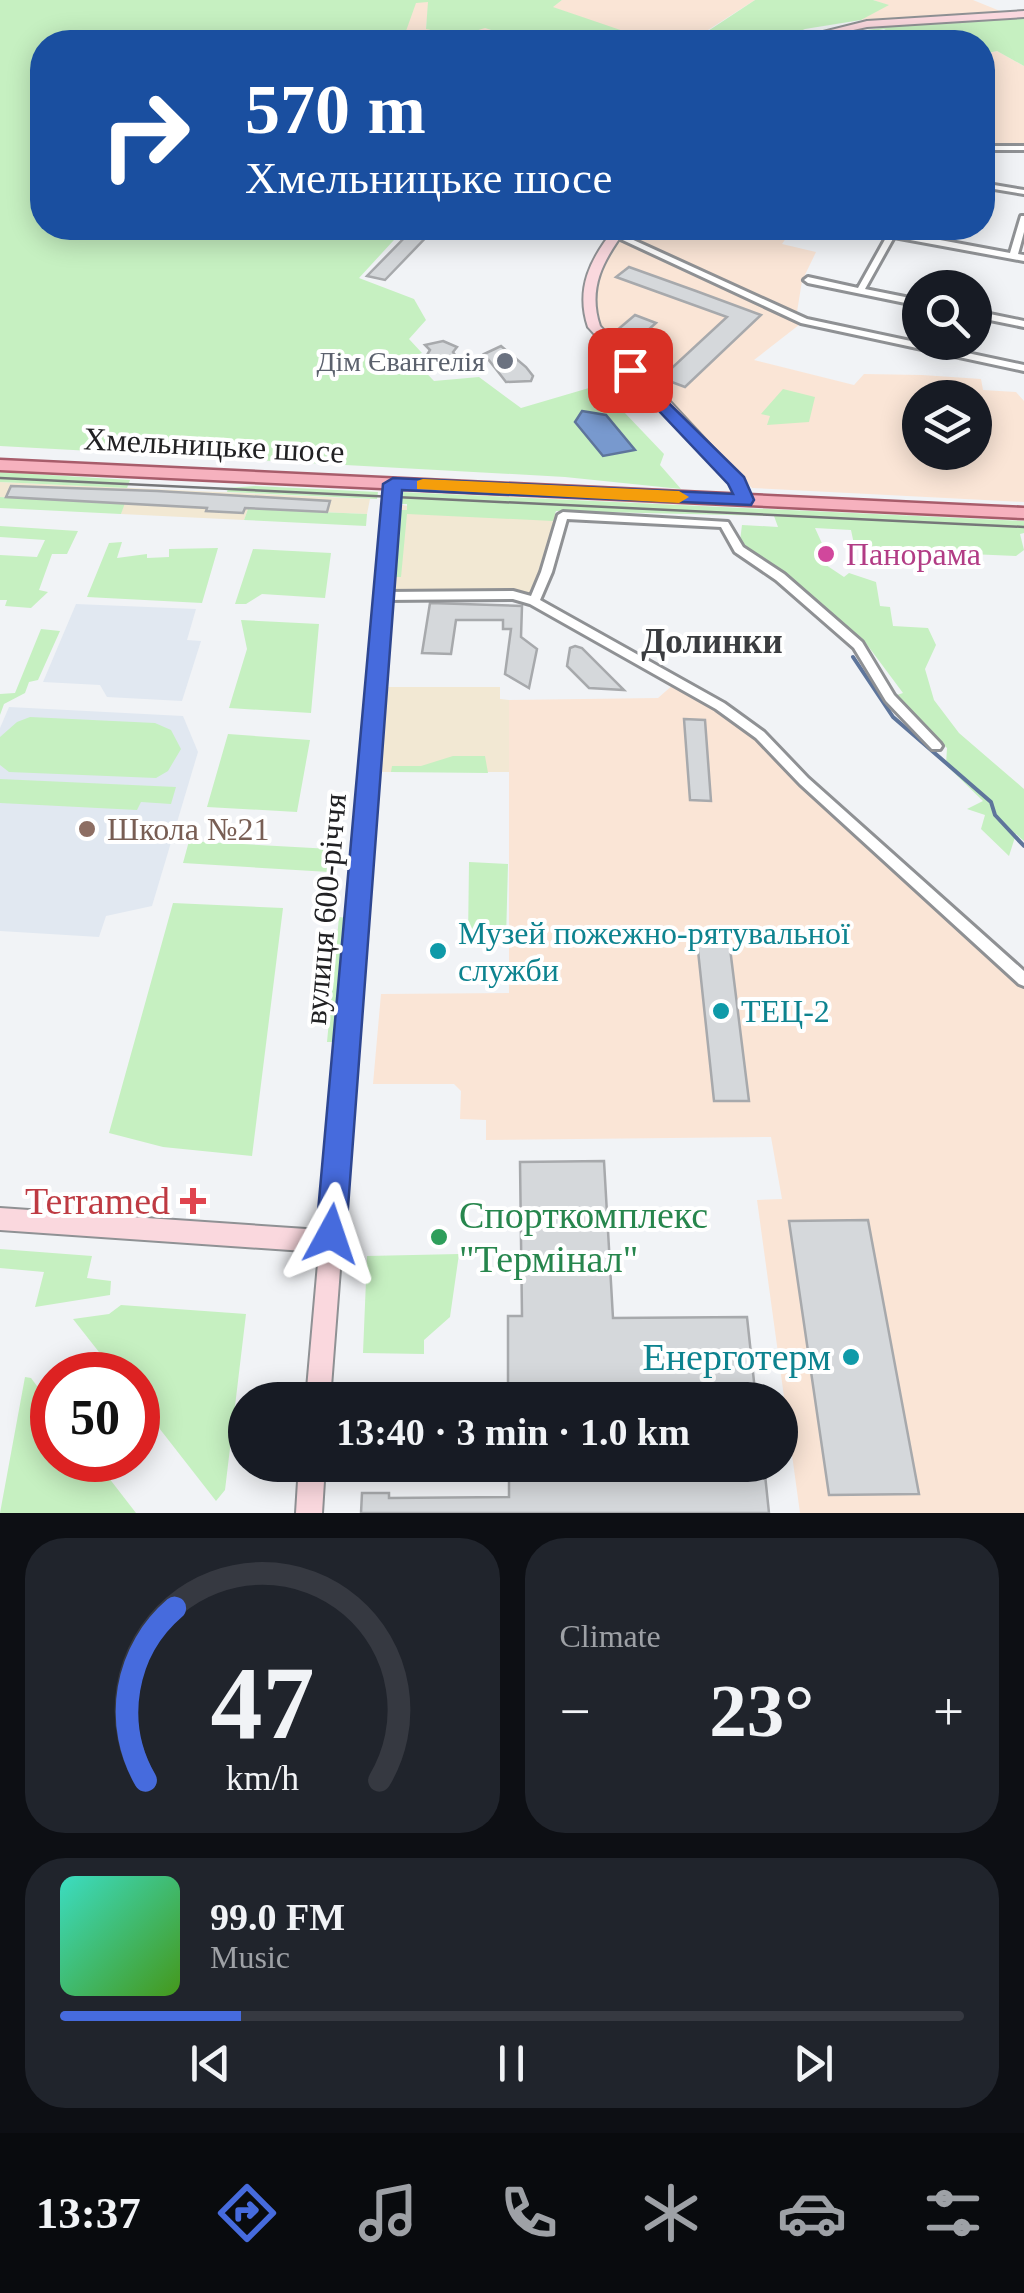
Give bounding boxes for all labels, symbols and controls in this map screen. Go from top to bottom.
icon: right [80,70,210,200]
text: 570 m [245,71,426,148]
text: Хмельницьке шосе [245,153,612,203]
map controls [902,270,992,470]
button: search [902,270,992,360]
pin [588,328,673,413]
icon: arrive [603,343,658,398]
place label: Дім Євангелія [316,346,485,377]
marker: Дім Євангелія [494,350,516,372]
button: layers [902,380,992,470]
street label: Хмельницьке шосе [83,420,345,470]
place label: Панорама [846,536,981,572]
marker: Панорама [815,543,837,565]
district label: Долинки [641,622,783,661]
street label: вулиця 600-річчя [297,792,353,1026]
place label: Школа №21 [107,811,269,847]
marker: Школа №21 [76,818,98,840]
place label: Музей пожежно-рятувальної служби [458,915,850,988]
marker: Музей пожежно-рятувальної служби [427,940,449,962]
place label: ТЕЦ-2 [741,993,830,1029]
marker: ТЕЦ-2 [710,1000,732,1022]
place label: Terramed [25,1180,170,1222]
position arrow [279,1182,383,1286]
marker: Terramed [180,1188,206,1214]
place label: Спорткомплекс "Термінал" [459,1194,708,1280]
marker: Спорткомплекс "Термінал" [428,1226,450,1248]
place label: Енерготерм [643,1336,831,1378]
marker: Енерготерм [840,1346,862,1368]
speed limit sign: 50 [30,1352,160,1482]
text: 13:40 · 3 min · 1.0 km [336,1411,690,1453]
text: Climate [560,1618,661,1654]
text: 47 [210,1645,314,1760]
text: 23° [709,1669,814,1752]
text: − [560,1681,591,1742]
text: + [933,1681,964,1742]
text: km/h [226,1758,299,1798]
text: 99.0 FM [210,1896,345,1938]
text: Music [210,1939,290,1975]
icon: previous [183,2036,238,2091]
icon: pause [484,2036,539,2091]
icon: next [786,2036,841,2091]
icon: directions [212,2178,282,2248]
icon: music [353,2178,423,2248]
icon: phone [494,2178,564,2248]
icon: climate [636,2178,706,2248]
icon: car [777,2178,847,2248]
icon: filters [918,2178,988,2248]
text: 13:37 [36,2188,141,2238]

